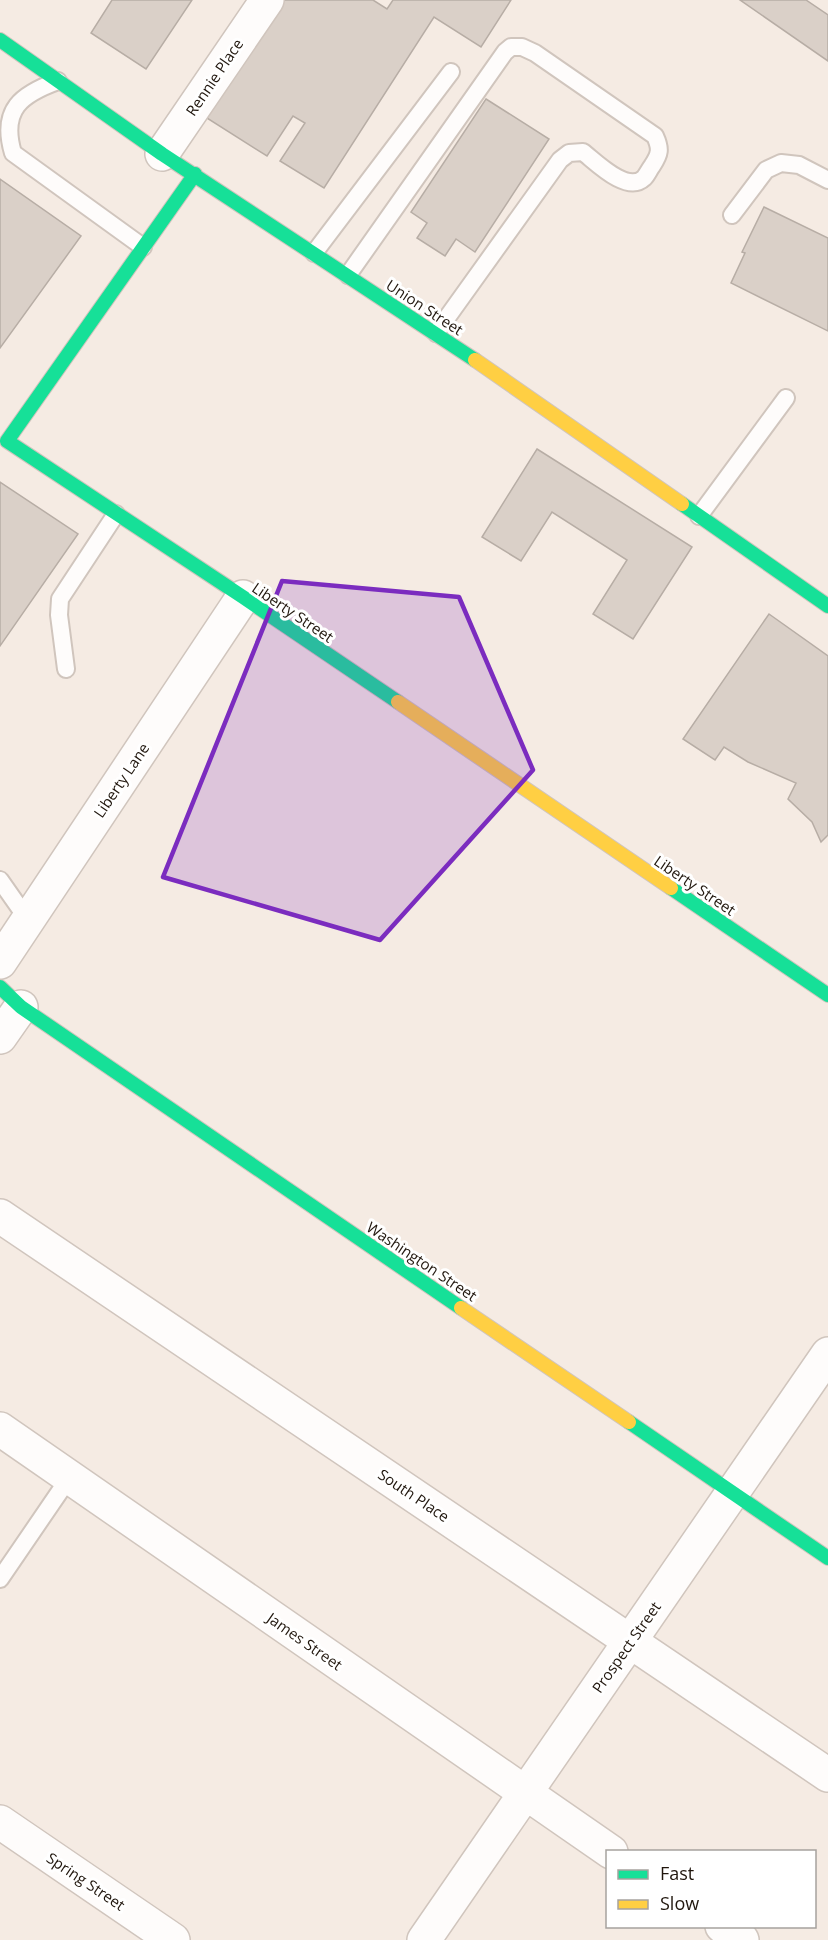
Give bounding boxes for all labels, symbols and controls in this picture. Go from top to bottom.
street label: Rennie Place [181,35,247,119]
street label: Union Street [383,275,467,339]
street label: Liberty Street [248,577,338,647]
street label: Liberty Lane [89,739,153,821]
street label: Liberty Street [650,850,740,920]
street label: Washington Street [363,1217,481,1305]
street label: South Place [375,1464,453,1526]
street label: Prospect Street [587,1597,665,1697]
street label: James Street [262,1607,347,1674]
street label: Spring Street [43,1847,129,1915]
legend [606,1850,816,1928]
text: Fast [660,1861,694,1885]
text: Slow [660,1891,699,1915]

